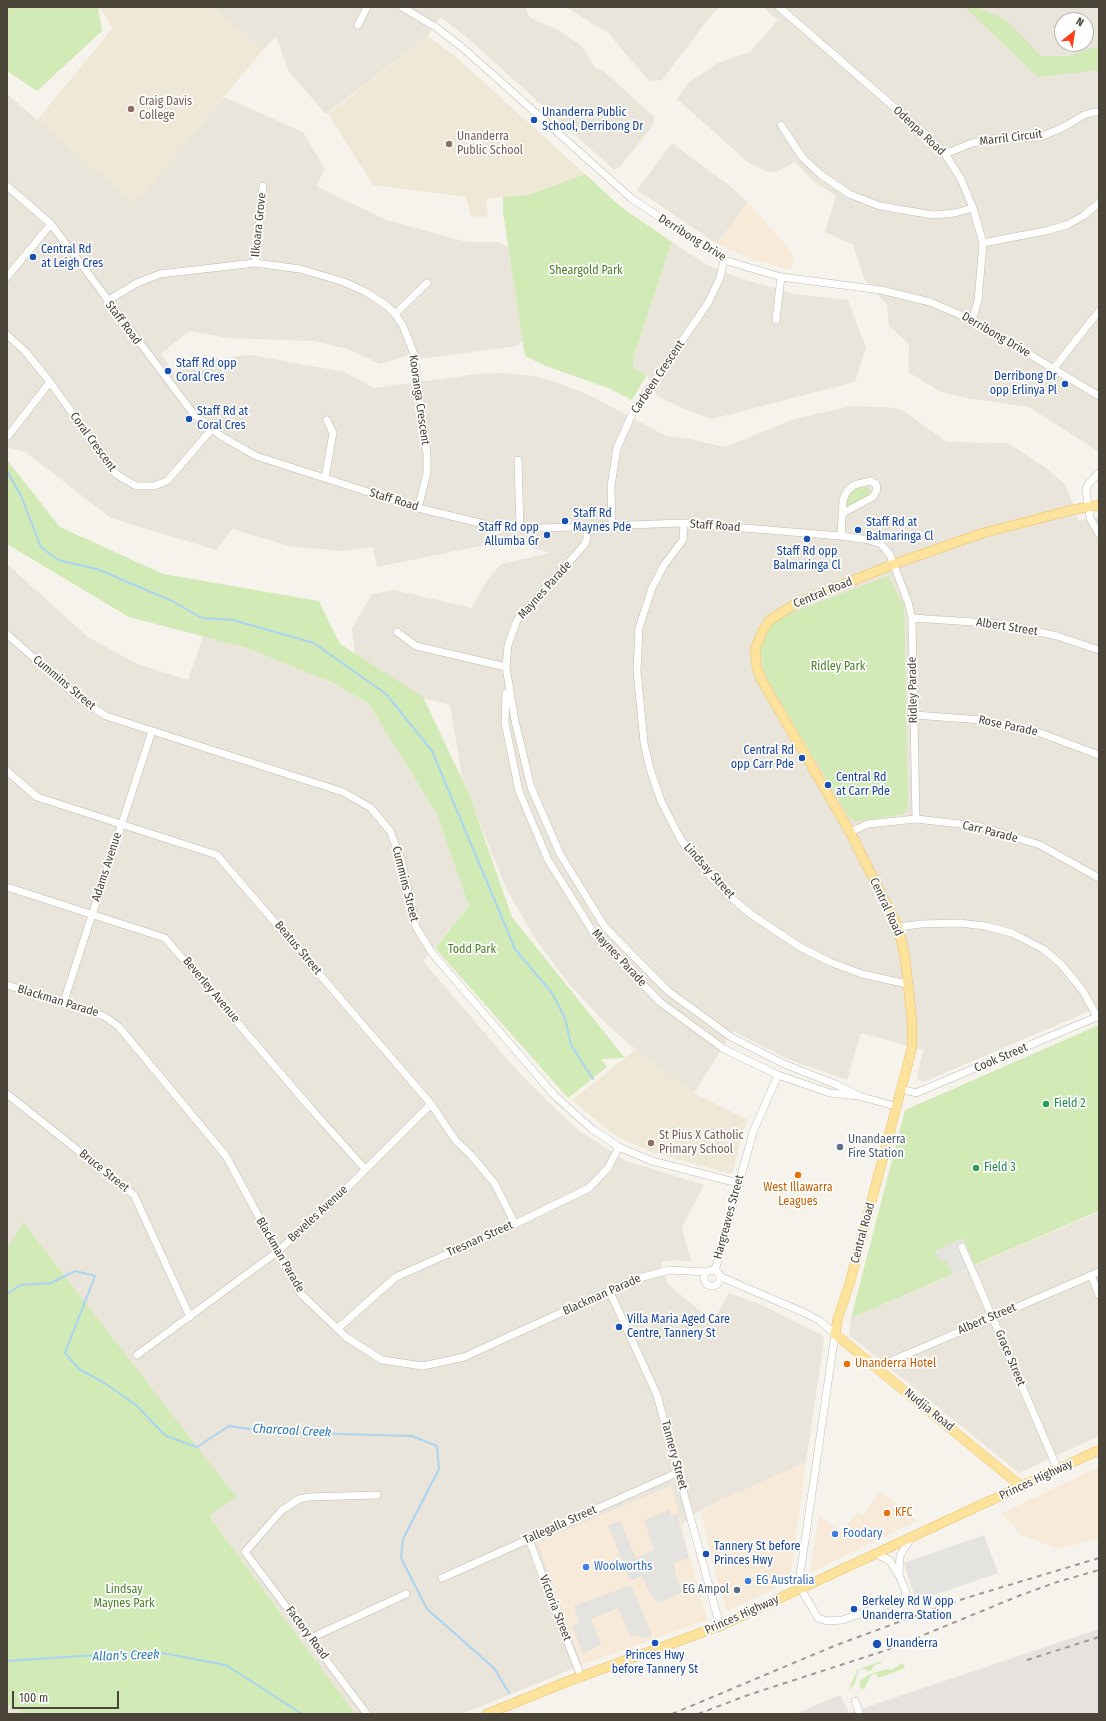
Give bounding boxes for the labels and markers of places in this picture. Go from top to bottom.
place label: Craig Davis College [139,95,192,123]
marker: Craig Davis College [126,104,136,114]
place label: Unanderra Public School, Derribong Dr [542,106,644,134]
marker: Unanderra Public School, Derribong Dr [529,115,539,125]
place label: Unanderra Public School [457,130,523,158]
marker: Unanderra Public School [444,139,454,149]
place label: Central Rd at Leigh Cres [41,243,103,271]
marker: Central Rd at Leigh Cres [28,252,38,262]
place label: Staff Rd opp Coral Cres [176,357,237,385]
marker: Staff Rd opp Coral Cres [163,366,173,376]
place label: Derribong Dr opp Erlinya Pl [990,370,1057,398]
marker: Derribong Dr opp Erlinya Pl [1060,379,1070,389]
place label: Staff Rd at Coral Cres [197,405,248,433]
marker: Staff Rd at Coral Cres [184,414,194,424]
place label: Staff Rd Maynes Pde [573,507,631,535]
marker: Staff Rd Maynes Pde [560,516,570,526]
place label: Staff Rd at Balmaringa Cl [866,516,933,544]
place label: Staff Rd opp Allumba Gr [478,521,539,549]
marker: Staff Rd at Balmaringa Cl [853,525,863,535]
marker: Staff Rd opp Allumba Gr [542,530,552,540]
marker: Staff Rd opp Balmaringa Cl [802,534,812,544]
place label: Staff Rd opp Balmaringa Cl [773,545,841,573]
place label: Central Rd opp Carr Pde [731,744,794,772]
marker: Central Rd opp Carr Pde [797,753,807,763]
place label: Central Rd at Carr Pde [836,771,890,799]
marker: Central Rd at Carr Pde [823,780,833,790]
place label: Field 2 [1054,1097,1085,1111]
marker: Field 2 [1041,1099,1051,1109]
place label: St Pius X Catholic Primary School [659,1129,744,1157]
place label: Unandaerra Fire Station [848,1133,906,1161]
marker: St Pius X Catholic Primary School [646,1138,656,1148]
marker: Unandaerra Fire Station [835,1142,845,1152]
place label: Field 3 [984,1161,1016,1175]
marker: Field 3 [971,1163,981,1173]
marker: West Illawarra Leagues [793,1170,803,1180]
place label: West Illawarra Leagues [763,1181,833,1209]
place label: Villa Maria Aged Care Centre, Tannery St [627,1313,730,1341]
marker: Villa Maria Aged Care Centre, Tannery St [614,1322,624,1332]
place label: Unanderra Hotel [855,1357,936,1371]
marker: Unanderra Hotel [842,1359,852,1369]
place label: KFC [895,1506,912,1520]
marker: KFC [882,1508,892,1518]
place label: Foodary [843,1527,882,1541]
marker: Foodary [830,1529,840,1539]
place label: Tannery St before Princes Hwy [714,1540,800,1568]
marker: Tannery St before Princes Hwy [701,1549,711,1559]
place label: Woolworths [594,1560,652,1574]
marker: Woolworths [581,1562,591,1572]
place label: EG Australia [756,1574,814,1588]
marker: EG Australia [743,1576,753,1586]
place label: EG Ampol [682,1583,729,1597]
marker: EG Ampol [732,1585,742,1595]
place label: Berkeley Rd W opp Unanderra Station [862,1595,954,1623]
marker: Berkeley Rd W opp Unanderra Station [849,1604,859,1614]
place label: Unanderra [886,1637,938,1651]
marker: Princes Hwy before Tannery St [650,1638,660,1648]
marker: Unanderra [871,1638,883,1650]
place label: Princes Hwy before Tannery St [612,1649,698,1677]

